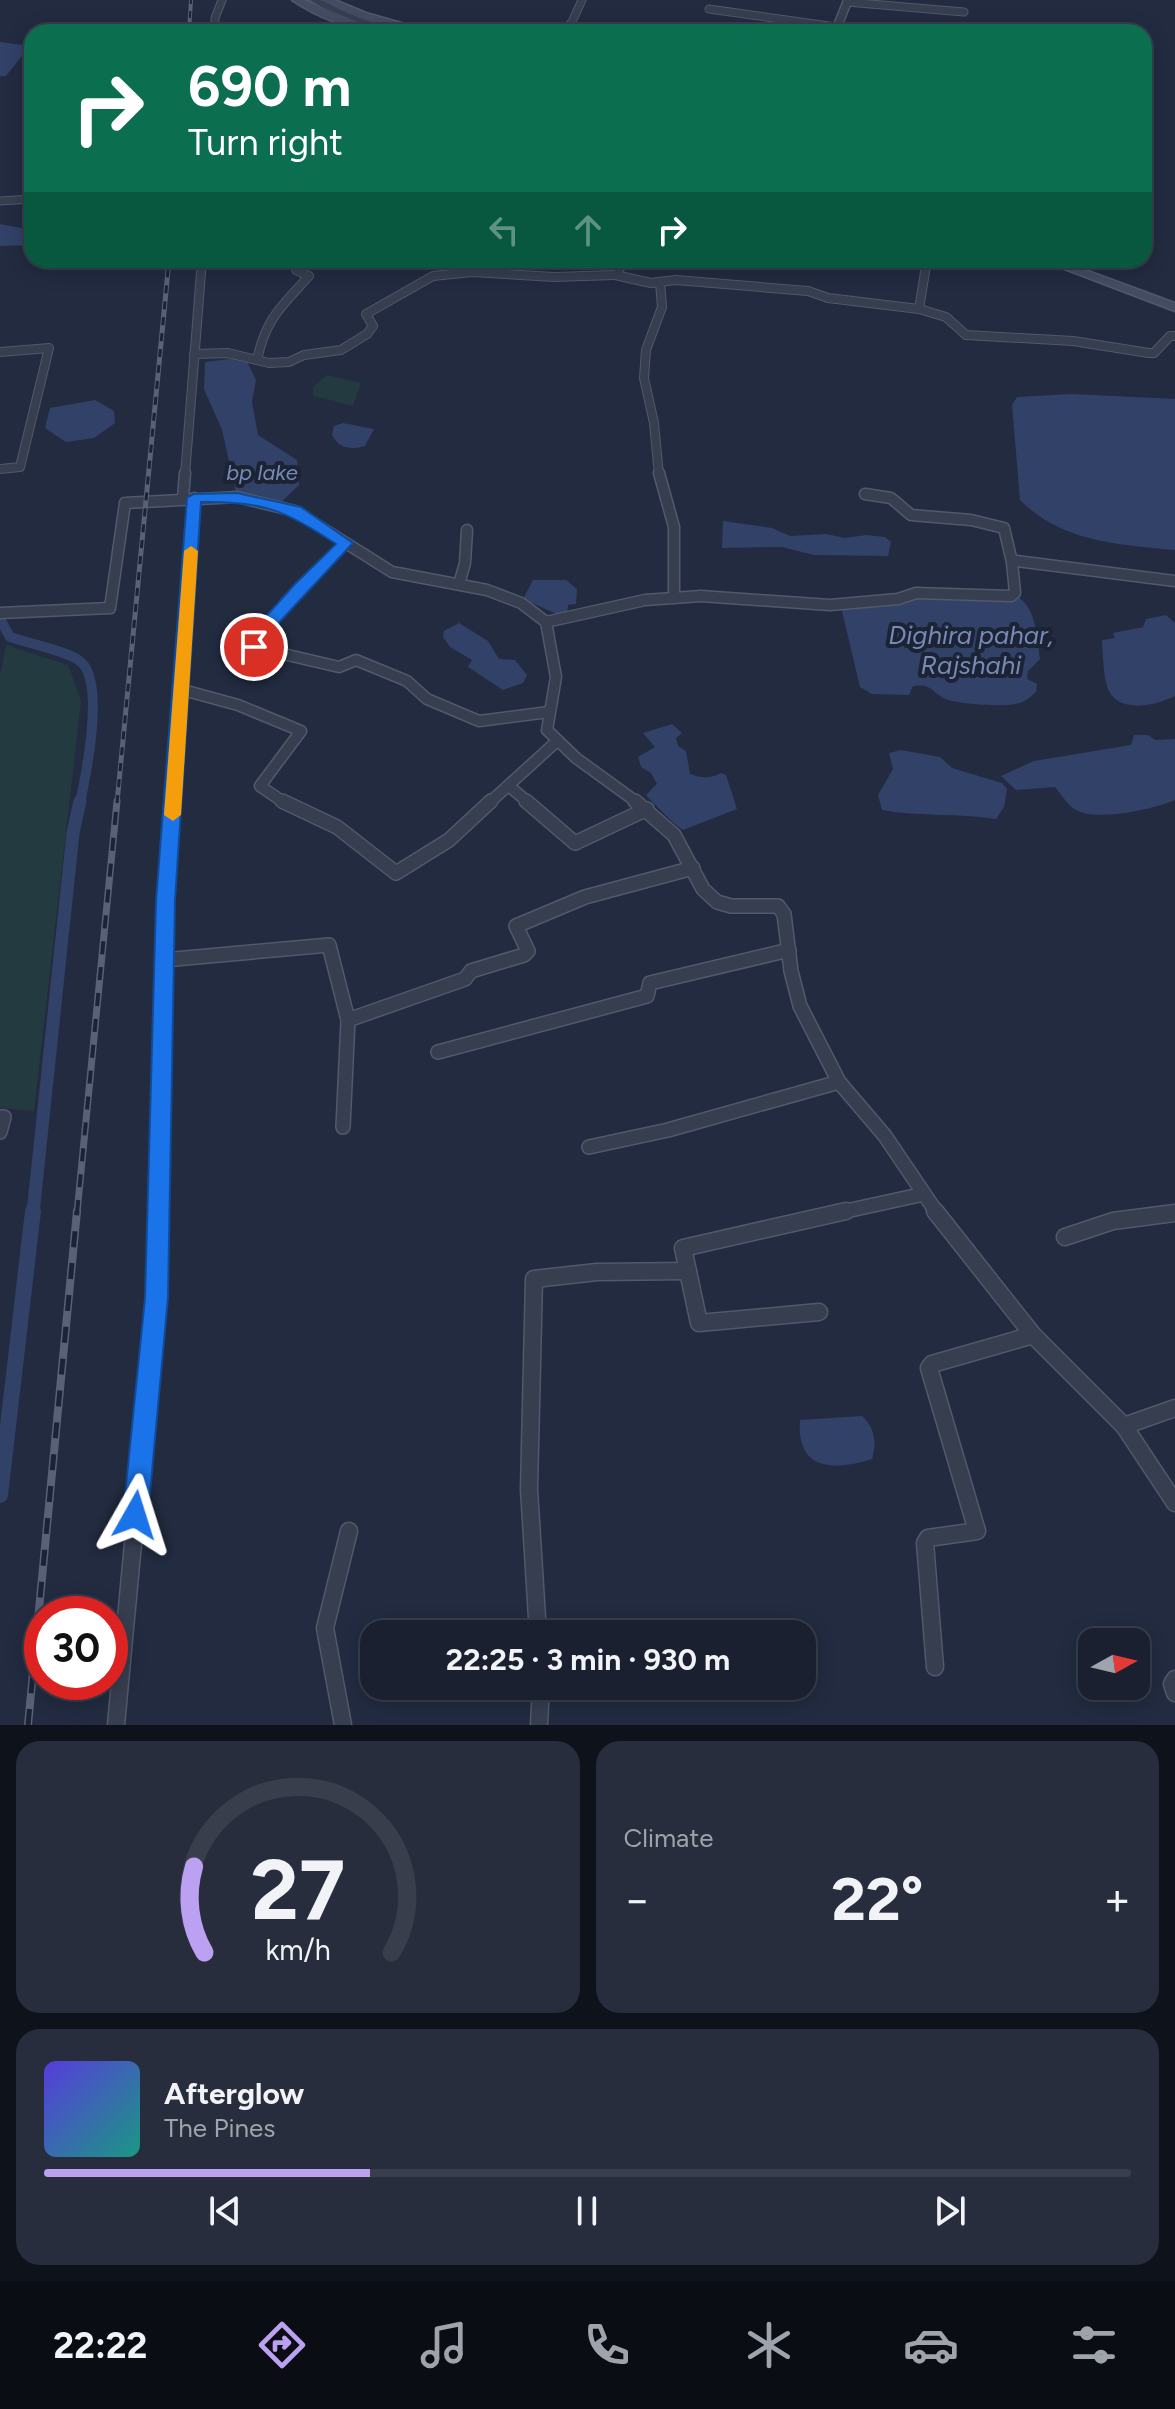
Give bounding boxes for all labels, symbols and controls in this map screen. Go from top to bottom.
text: 690 m [188,53,351,120]
icon: right [56,56,160,160]
text: Turn right [188,121,343,164]
icon: left [482,208,526,252]
icon: ahead [566,208,610,252]
icon: right [650,208,694,252]
water label: bp lake [226,459,298,486]
pin [220,613,288,681]
water label: Dighira pahar, Rajshahi [888,619,1054,681]
icon: arrive [232,625,276,669]
position arrow [93,1473,177,1557]
speed limit sign: 30 [24,1596,128,1700]
north arrow [1078,1628,1150,1700]
map controls [1078,1628,1150,1700]
text: 22:25 · 3 min · 930 m [446,1641,730,1678]
text: Climate [624,1822,713,1854]
text: 27 [251,1840,345,1940]
text: 22° [831,1863,923,1935]
text: − [624,1873,651,1926]
text: + [1104,1873,1131,1926]
text: km/h [265,1933,330,1967]
text: Afterglow [164,2075,304,2112]
text: The Pines [164,2112,275,2144]
icon: previous [203,2189,247,2233]
icon: pause [565,2189,609,2233]
icon: next [928,2189,972,2233]
icon: directions [254,2317,310,2373]
icon: music [416,2317,472,2373]
icon: phone [579,2317,635,2373]
icon: climate [741,2317,797,2373]
icon: car [903,2317,959,2373]
icon: filters [1066,2317,1122,2373]
text: 22:22 [53,2324,147,2367]

